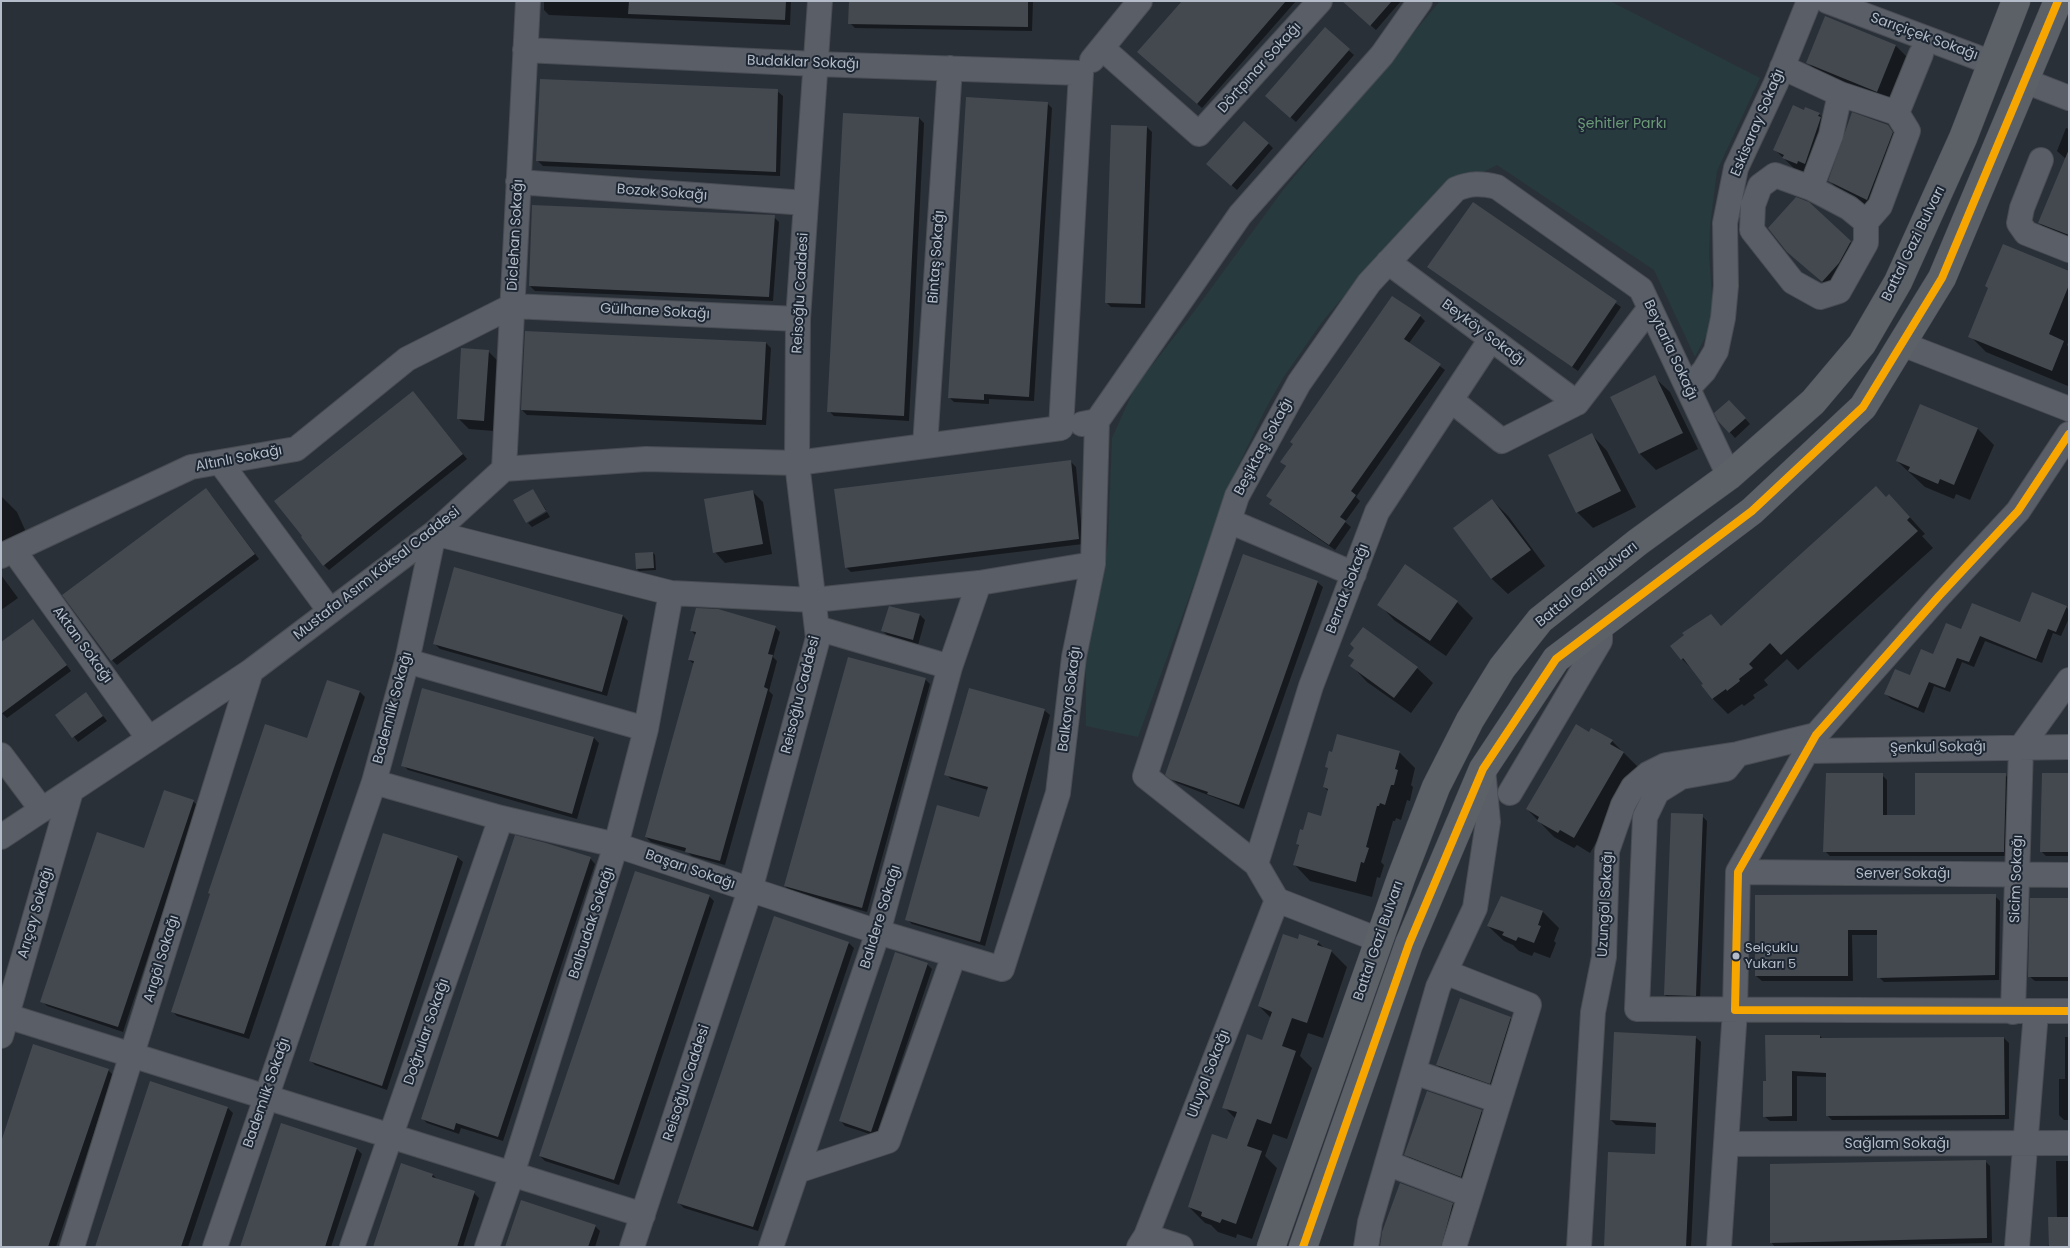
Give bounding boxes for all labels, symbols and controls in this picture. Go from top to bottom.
street label: Sarıçiçek Sokağı [1868,10,1980,64]
street label: Dörtpınar Sokağı [1215,19,1305,117]
street label: Budaklar Sokağı [747,53,859,73]
street label: Eskisaray Sokağı [1728,67,1788,179]
park label: Şehitler Parkı [1578,116,1666,132]
street label: Diclehan Sokağı [505,179,527,291]
street label: Bozok Sokağı [616,181,708,205]
street label: Battal Gazi Bulvarı [1879,184,1949,304]
street label: Bintaş Sokağı [925,210,949,304]
street label: Reisoğlu Caddesi [789,232,813,354]
street label: Beyköy Sokağı [1438,296,1528,370]
street label: Beytarla Sokağı [1639,297,1701,403]
street label: Gülhane Sokağı [600,301,710,323]
street label: Beşiktaş Sokağı [1231,396,1297,498]
street label: Altınlı Sokağı [194,442,284,476]
street label: Mustafa Asım Köksal Caddesi [291,504,463,644]
street label: Battal Gazi Bulvarı [1533,539,1641,631]
street label: Berrak Sokağı [1323,542,1373,636]
street label: Aktan Sokağı [49,603,115,687]
street label: Reisoğlu Caddesi [778,634,824,756]
street label: Balkaya Sokağı [1055,645,1085,753]
street label: Bademlik Sokağı [370,650,416,766]
street label: Şenkul Sokağı [1890,739,1986,757]
street label: Sicim Sokağı [2007,834,2027,924]
street label: Başarı Sokağı [643,847,737,893]
street label: Uzungöl Sokağı [1595,851,1617,957]
street label: Balıdere Sokağı [857,863,905,971]
street label: Arıçay Sokağı [15,865,57,961]
street label: Balbudak Sokağı [566,865,618,981]
street label: Server Sokağı [1856,866,1950,882]
street label: Battal Gazi Bulvarı [1351,879,1407,1003]
street label: Arıgöl Sokağı [141,913,183,1005]
place label: Selçuklu Yukarı 5 [1745,941,1798,972]
marker: Selçuklu Yukarı 5 [1731,951,1741,961]
street label: Doğrular Sokağı [401,977,453,1087]
street label: Reisoğlu Caddesi [660,1023,714,1143]
street label: Uluyol Sokağı [1185,1028,1233,1120]
street label: Bademlik Sokağı [240,1036,294,1150]
street label: Sağlam Sokağı [1845,1136,1949,1152]

